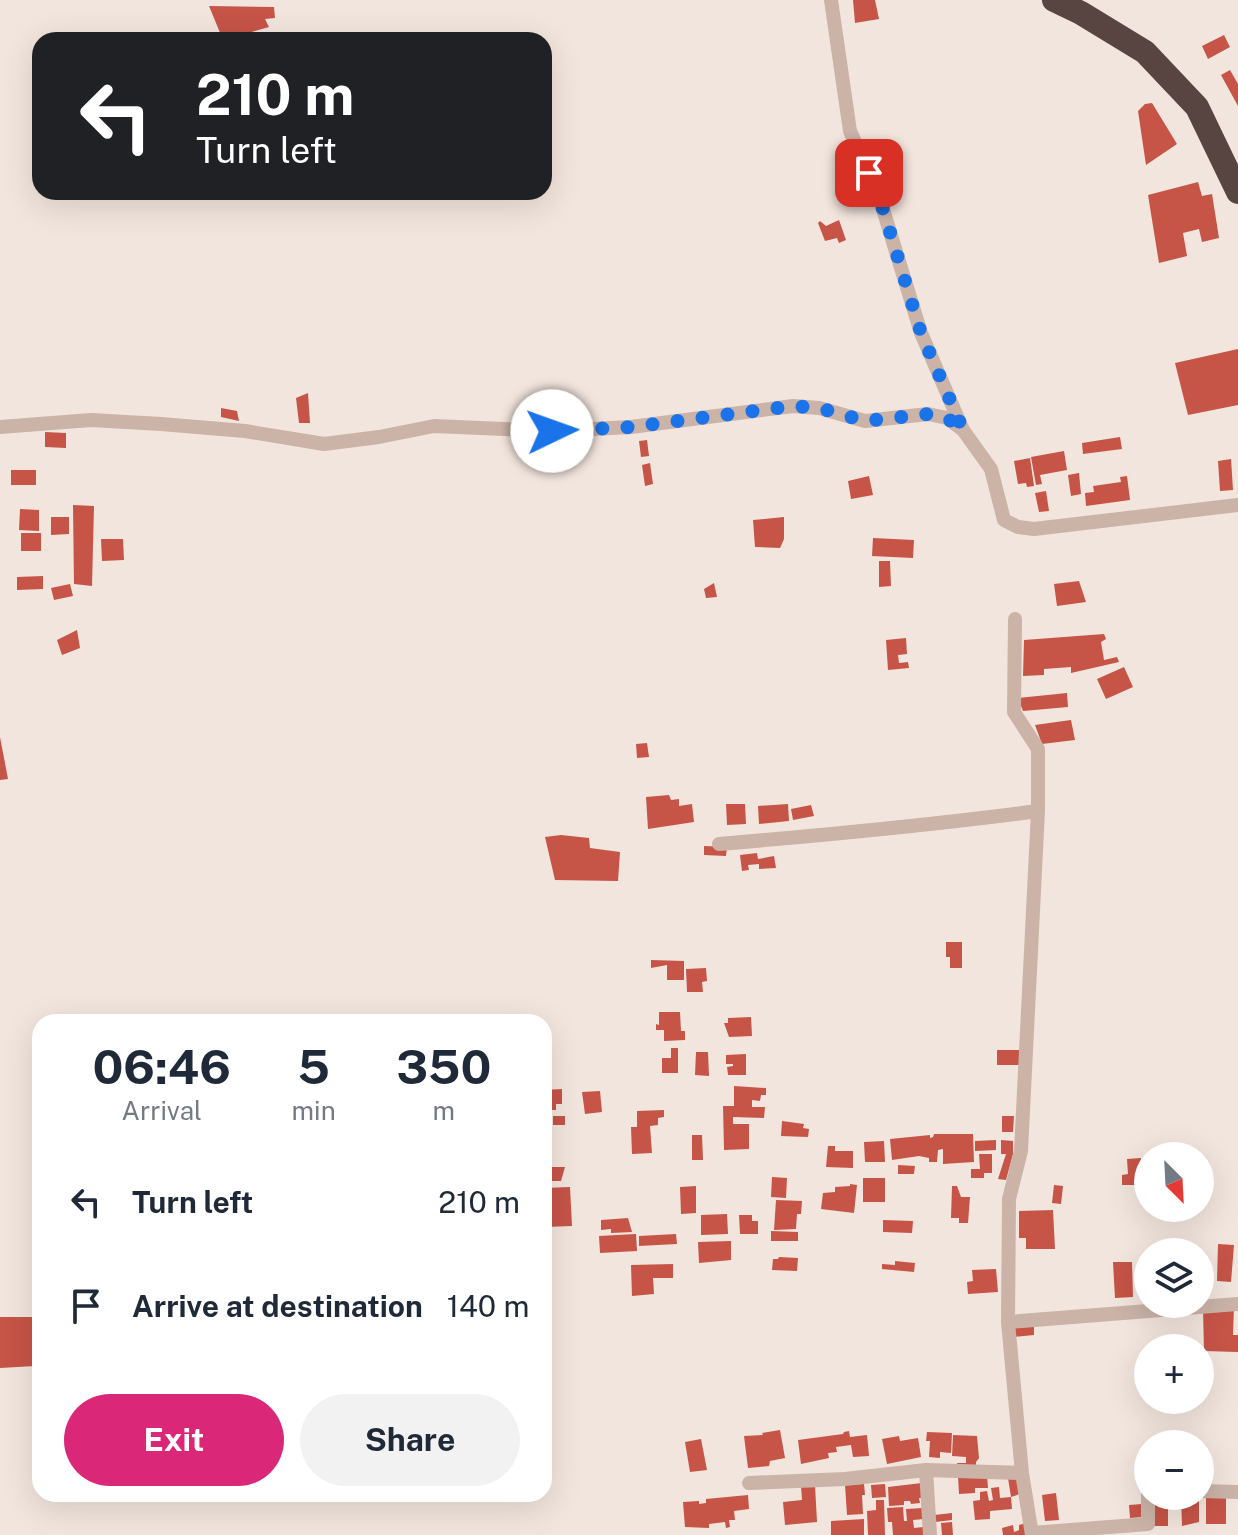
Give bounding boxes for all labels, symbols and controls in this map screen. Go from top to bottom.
text: 210 m [196,62,354,128]
icon: left [64,64,168,168]
text: Turn left [196,129,337,171]
pin [835,139,903,207]
icon: arrive [847,151,891,195]
position arrow [510,389,594,473]
text: 06:46 [93,1038,231,1095]
text: 5 [297,1038,330,1095]
text: 350 [396,1038,491,1095]
text: Arrival [122,1095,202,1126]
text: min [292,1095,336,1126]
text: m [433,1095,455,1126]
north arrow [1134,1142,1214,1222]
map controls [1134,1142,1214,1510]
icon: left [64,1180,108,1224]
text: Turn left [132,1184,253,1220]
text: 210 m [438,1184,520,1220]
button: layers [1134,1238,1214,1318]
icon: arrive [64,1284,108,1328]
text: Arrive at destination [132,1288,423,1324]
text: 140 m [447,1288,529,1324]
button: + [1134,1334,1214,1414]
button: Exit [64,1394,284,1486]
button: Share [300,1394,520,1486]
button: − [1134,1430,1214,1510]

